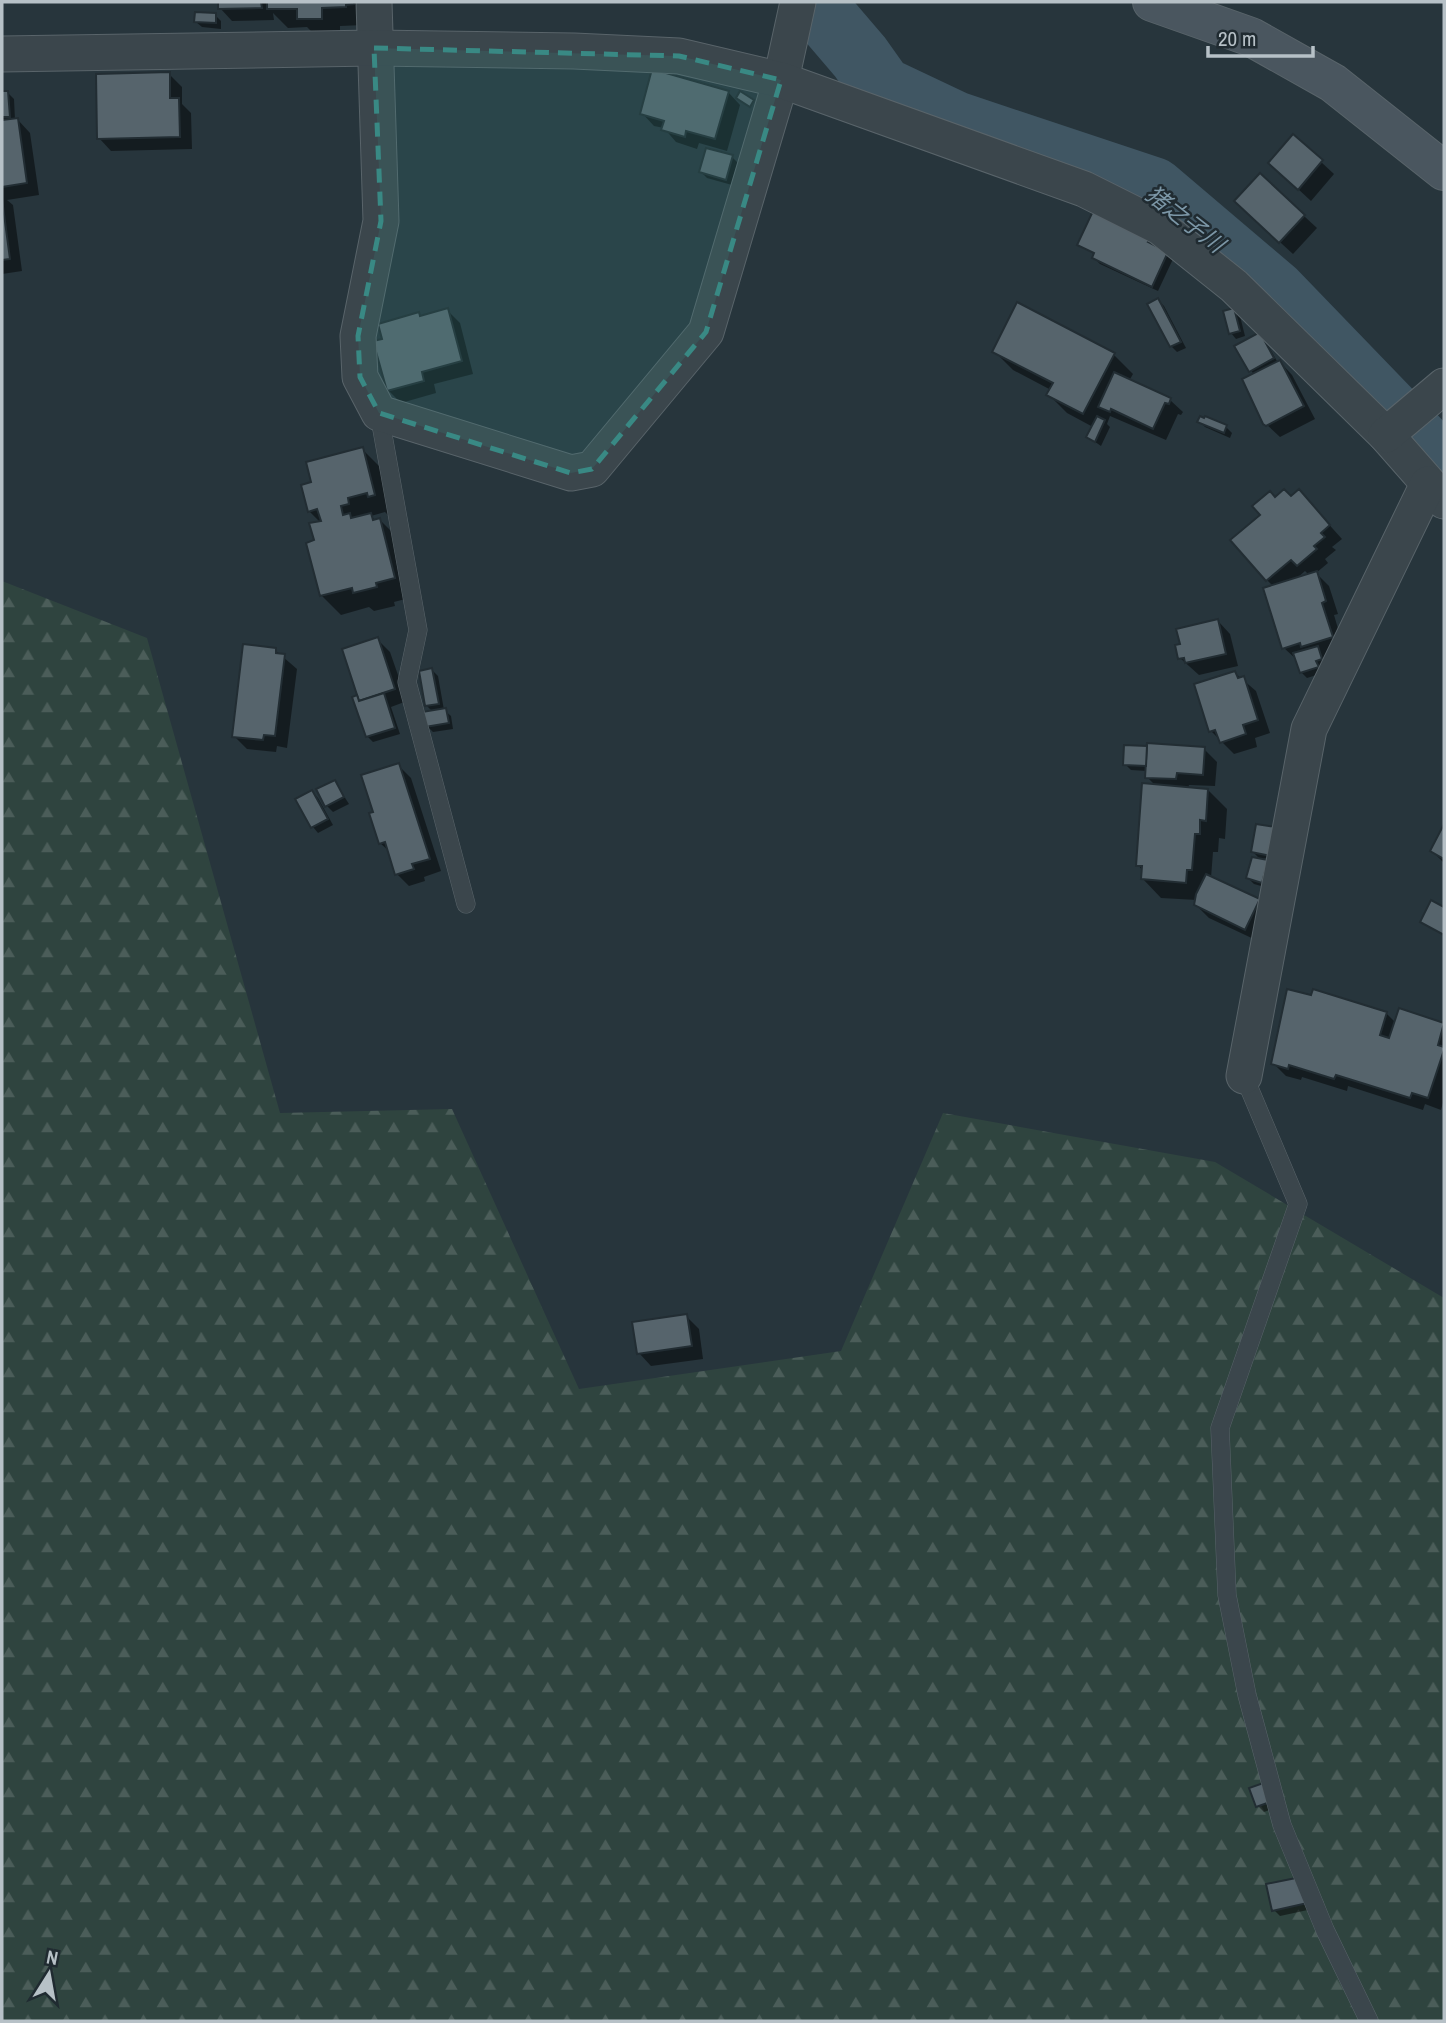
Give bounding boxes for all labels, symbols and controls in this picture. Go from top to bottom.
scale bar [1208,14,1313,58]
text: 20 m [1218,24,1256,53]
water label: 猪之子川 [1140,178,1233,261]
north arrow [14,1939,84,2009]
text: N [44,1943,60,1971]

